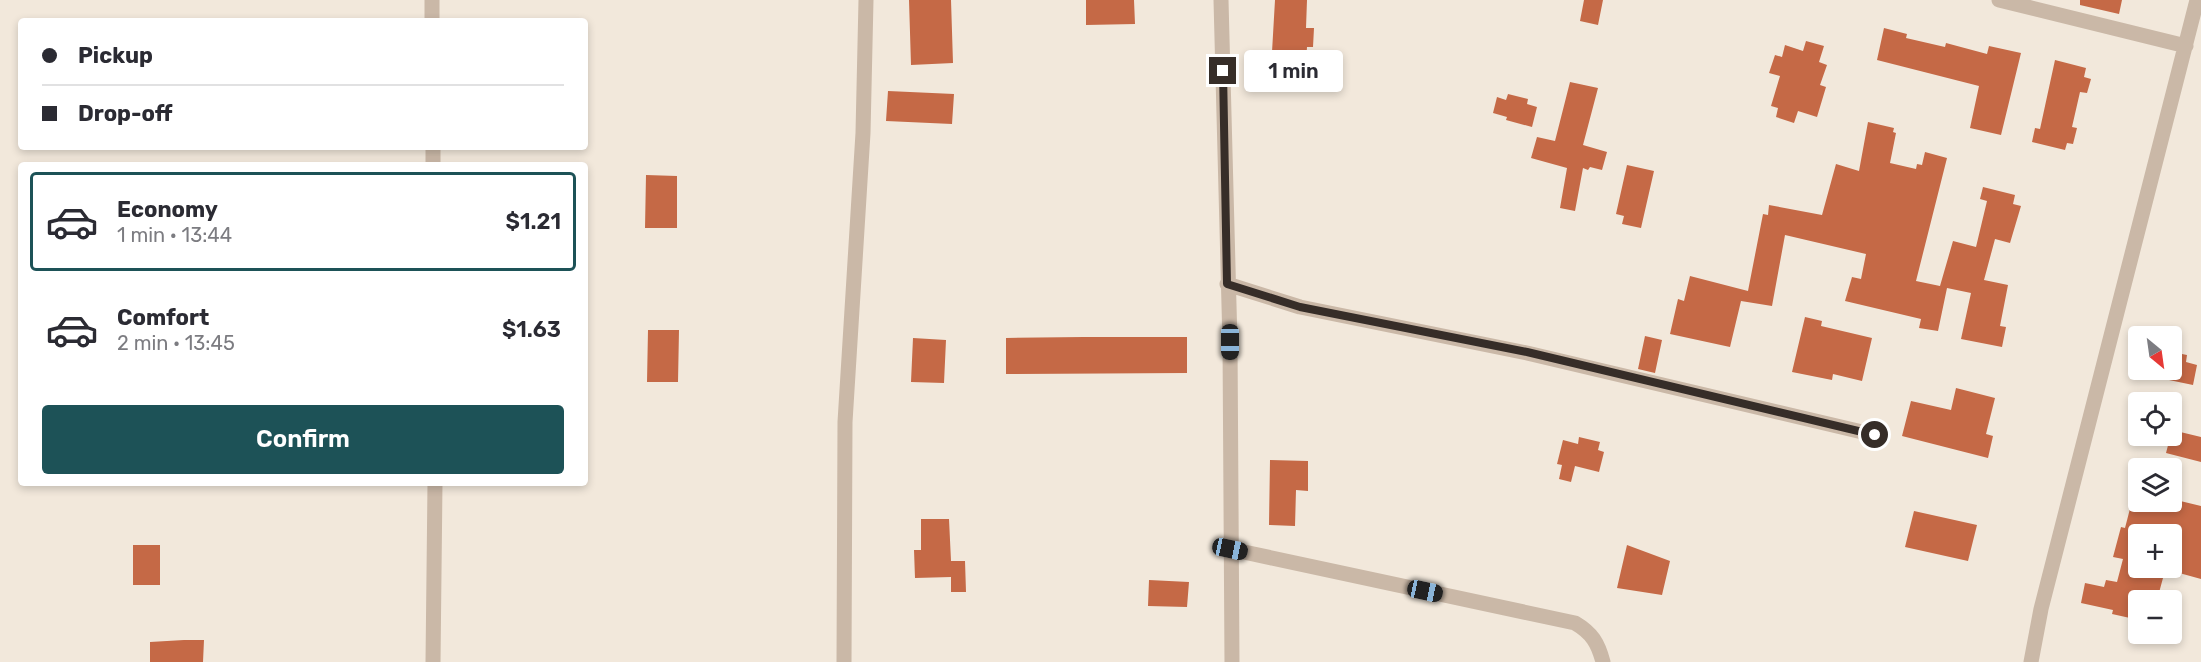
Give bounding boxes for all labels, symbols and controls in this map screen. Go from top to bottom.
text: Pickup [78,42,153,69]
callout: 1 min [1244,50,1343,92]
route end [1209,57,1236,84]
text: 1 min [1268,59,1319,83]
text: Drop-off [78,100,173,127]
icon: car [45,195,99,249]
text: Economy [117,196,218,223]
text: $1.21 [505,208,561,235]
text: 1 min · 13:44 [117,223,232,247]
icon: car [45,303,99,357]
text: Comfort [117,304,209,331]
text: $1.63 [502,316,561,343]
car [1221,324,1239,360]
north arrow [2128,326,2182,380]
map controls [2128,326,2182,644]
text: 2 min · 13:45 [117,331,235,355]
button: locate [2128,392,2182,446]
button: Confirm [42,405,564,474]
route start [1861,421,1888,448]
button: layers [2128,458,2182,512]
button: + [2128,524,2182,578]
car [1211,536,1249,562]
car [1406,578,1444,604]
button: − [2128,590,2182,644]

